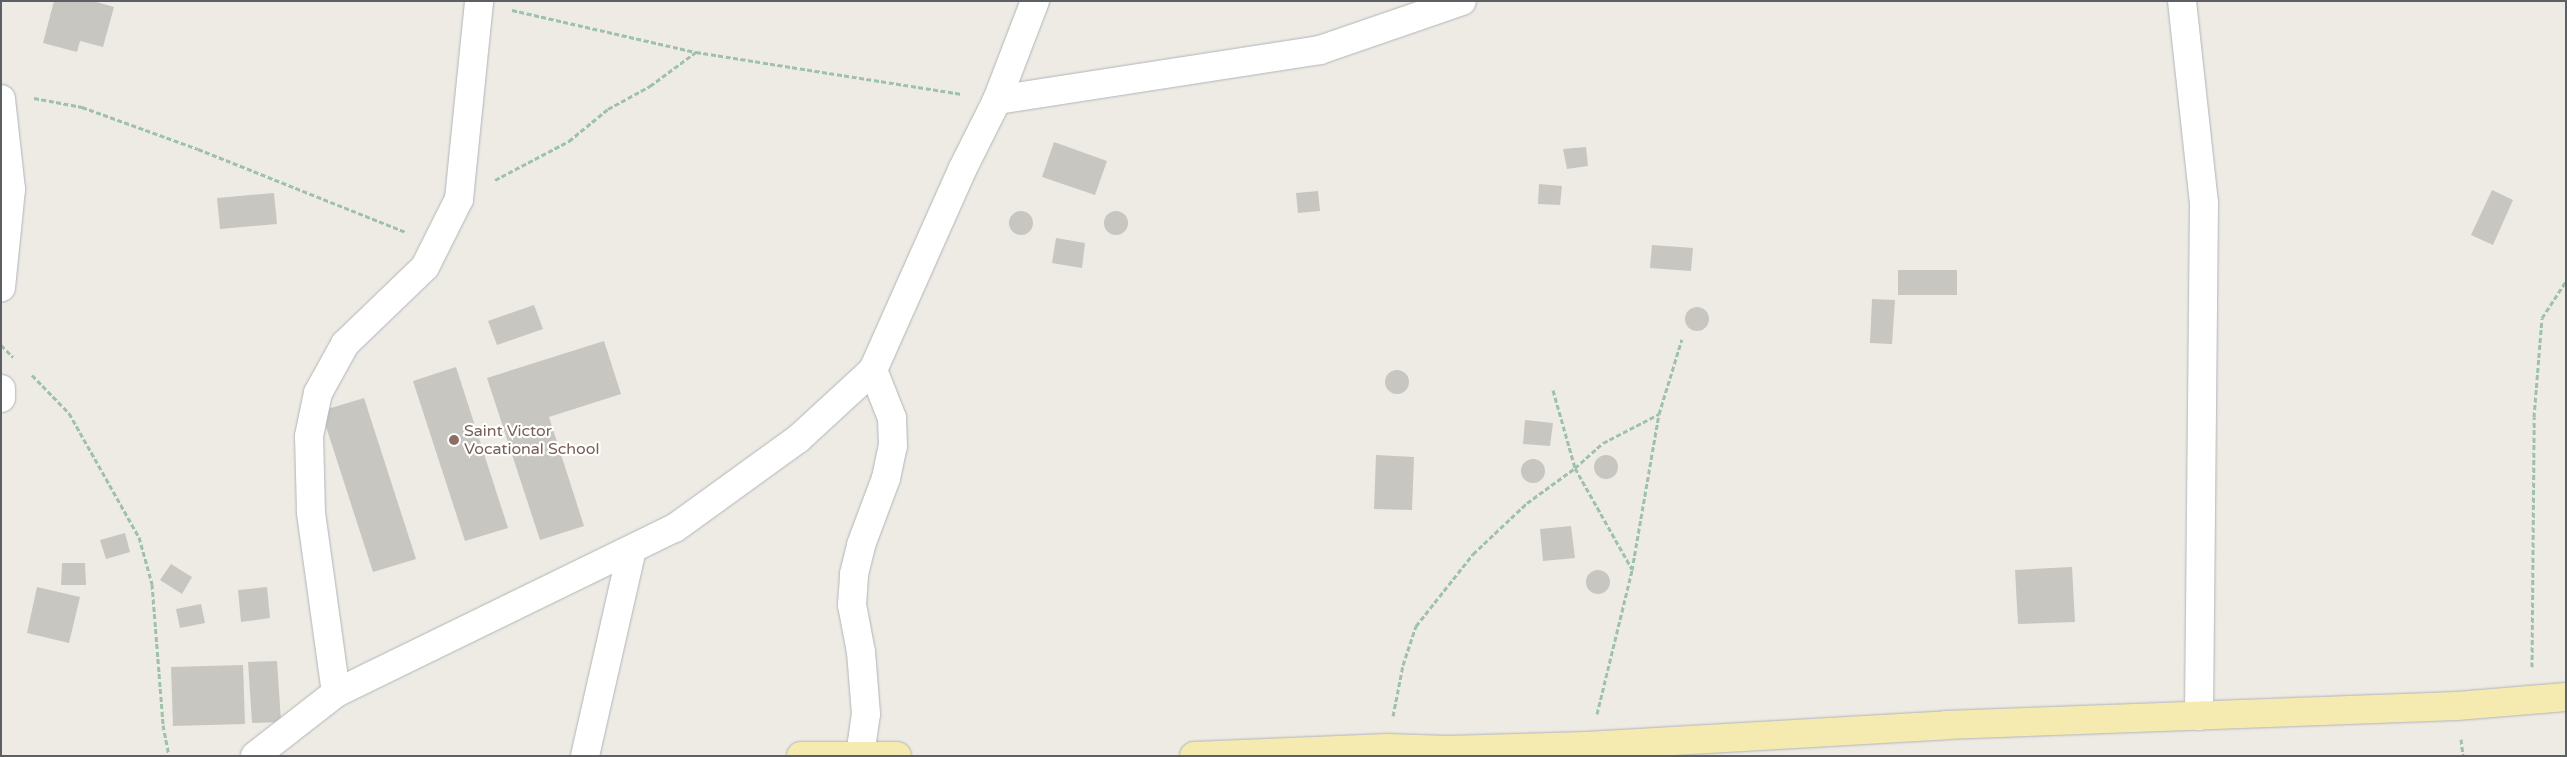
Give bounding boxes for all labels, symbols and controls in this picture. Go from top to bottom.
place label: Saint Victor Vocational School [464,421,600,459]
marker: Saint Victor Vocational School [448,434,460,446]

